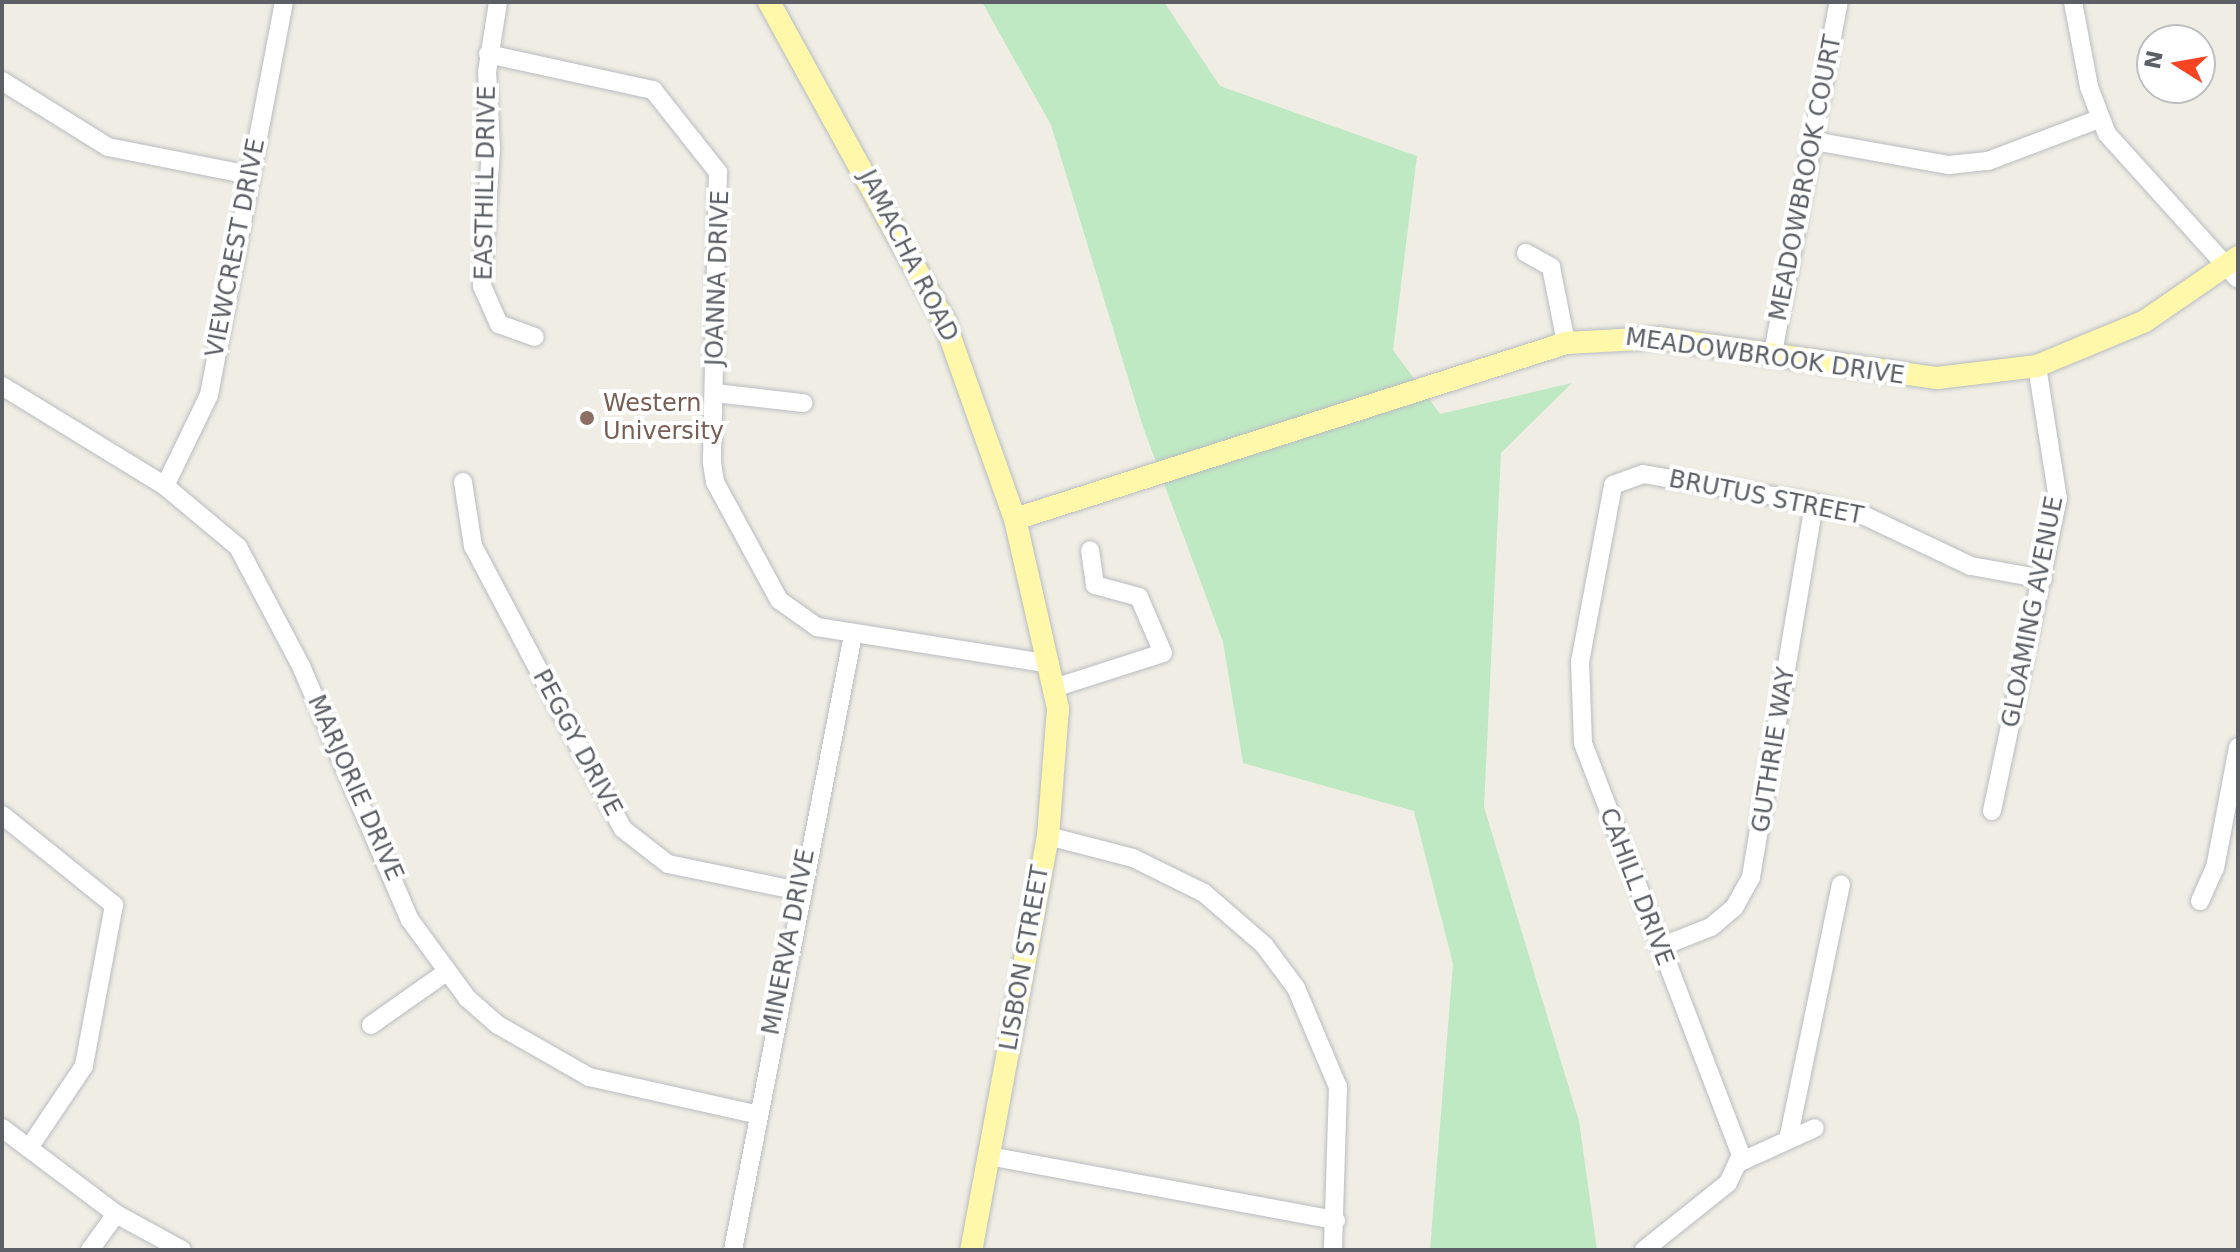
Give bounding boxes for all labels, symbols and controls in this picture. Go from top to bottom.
north arrow [2136,24,2216,104]
street label: MEADOWBROOK COURT [1764,33,1848,323]
text: N [2140,48,2168,71]
street label: EASTHILL DRIVE [470,85,502,281]
street label: VIEWCREST DRIVE [201,136,271,360]
street label: JAMACHA ROAD [852,165,964,347]
street label: JOANNA DRIVE [701,190,735,366]
street label: MEADOWBROOK DRIVE [1624,323,1906,391]
place label: Western University [603,390,724,446]
marker: Western University [578,409,596,427]
street label: BRUTUS STREET [1666,465,1866,531]
street label: GLOAMING AVENUE [1996,494,2070,730]
street label: PEGGY DRIVE [526,665,628,821]
street label: GUTHRIE WAY [1747,665,1801,835]
street label: MARJORIE DRIVE [301,691,409,885]
street label: CAHILL DRIVE [1593,804,1679,970]
street label: MINERVA DRIVE [757,846,821,1038]
street label: LISBON STREET [995,863,1055,1053]

